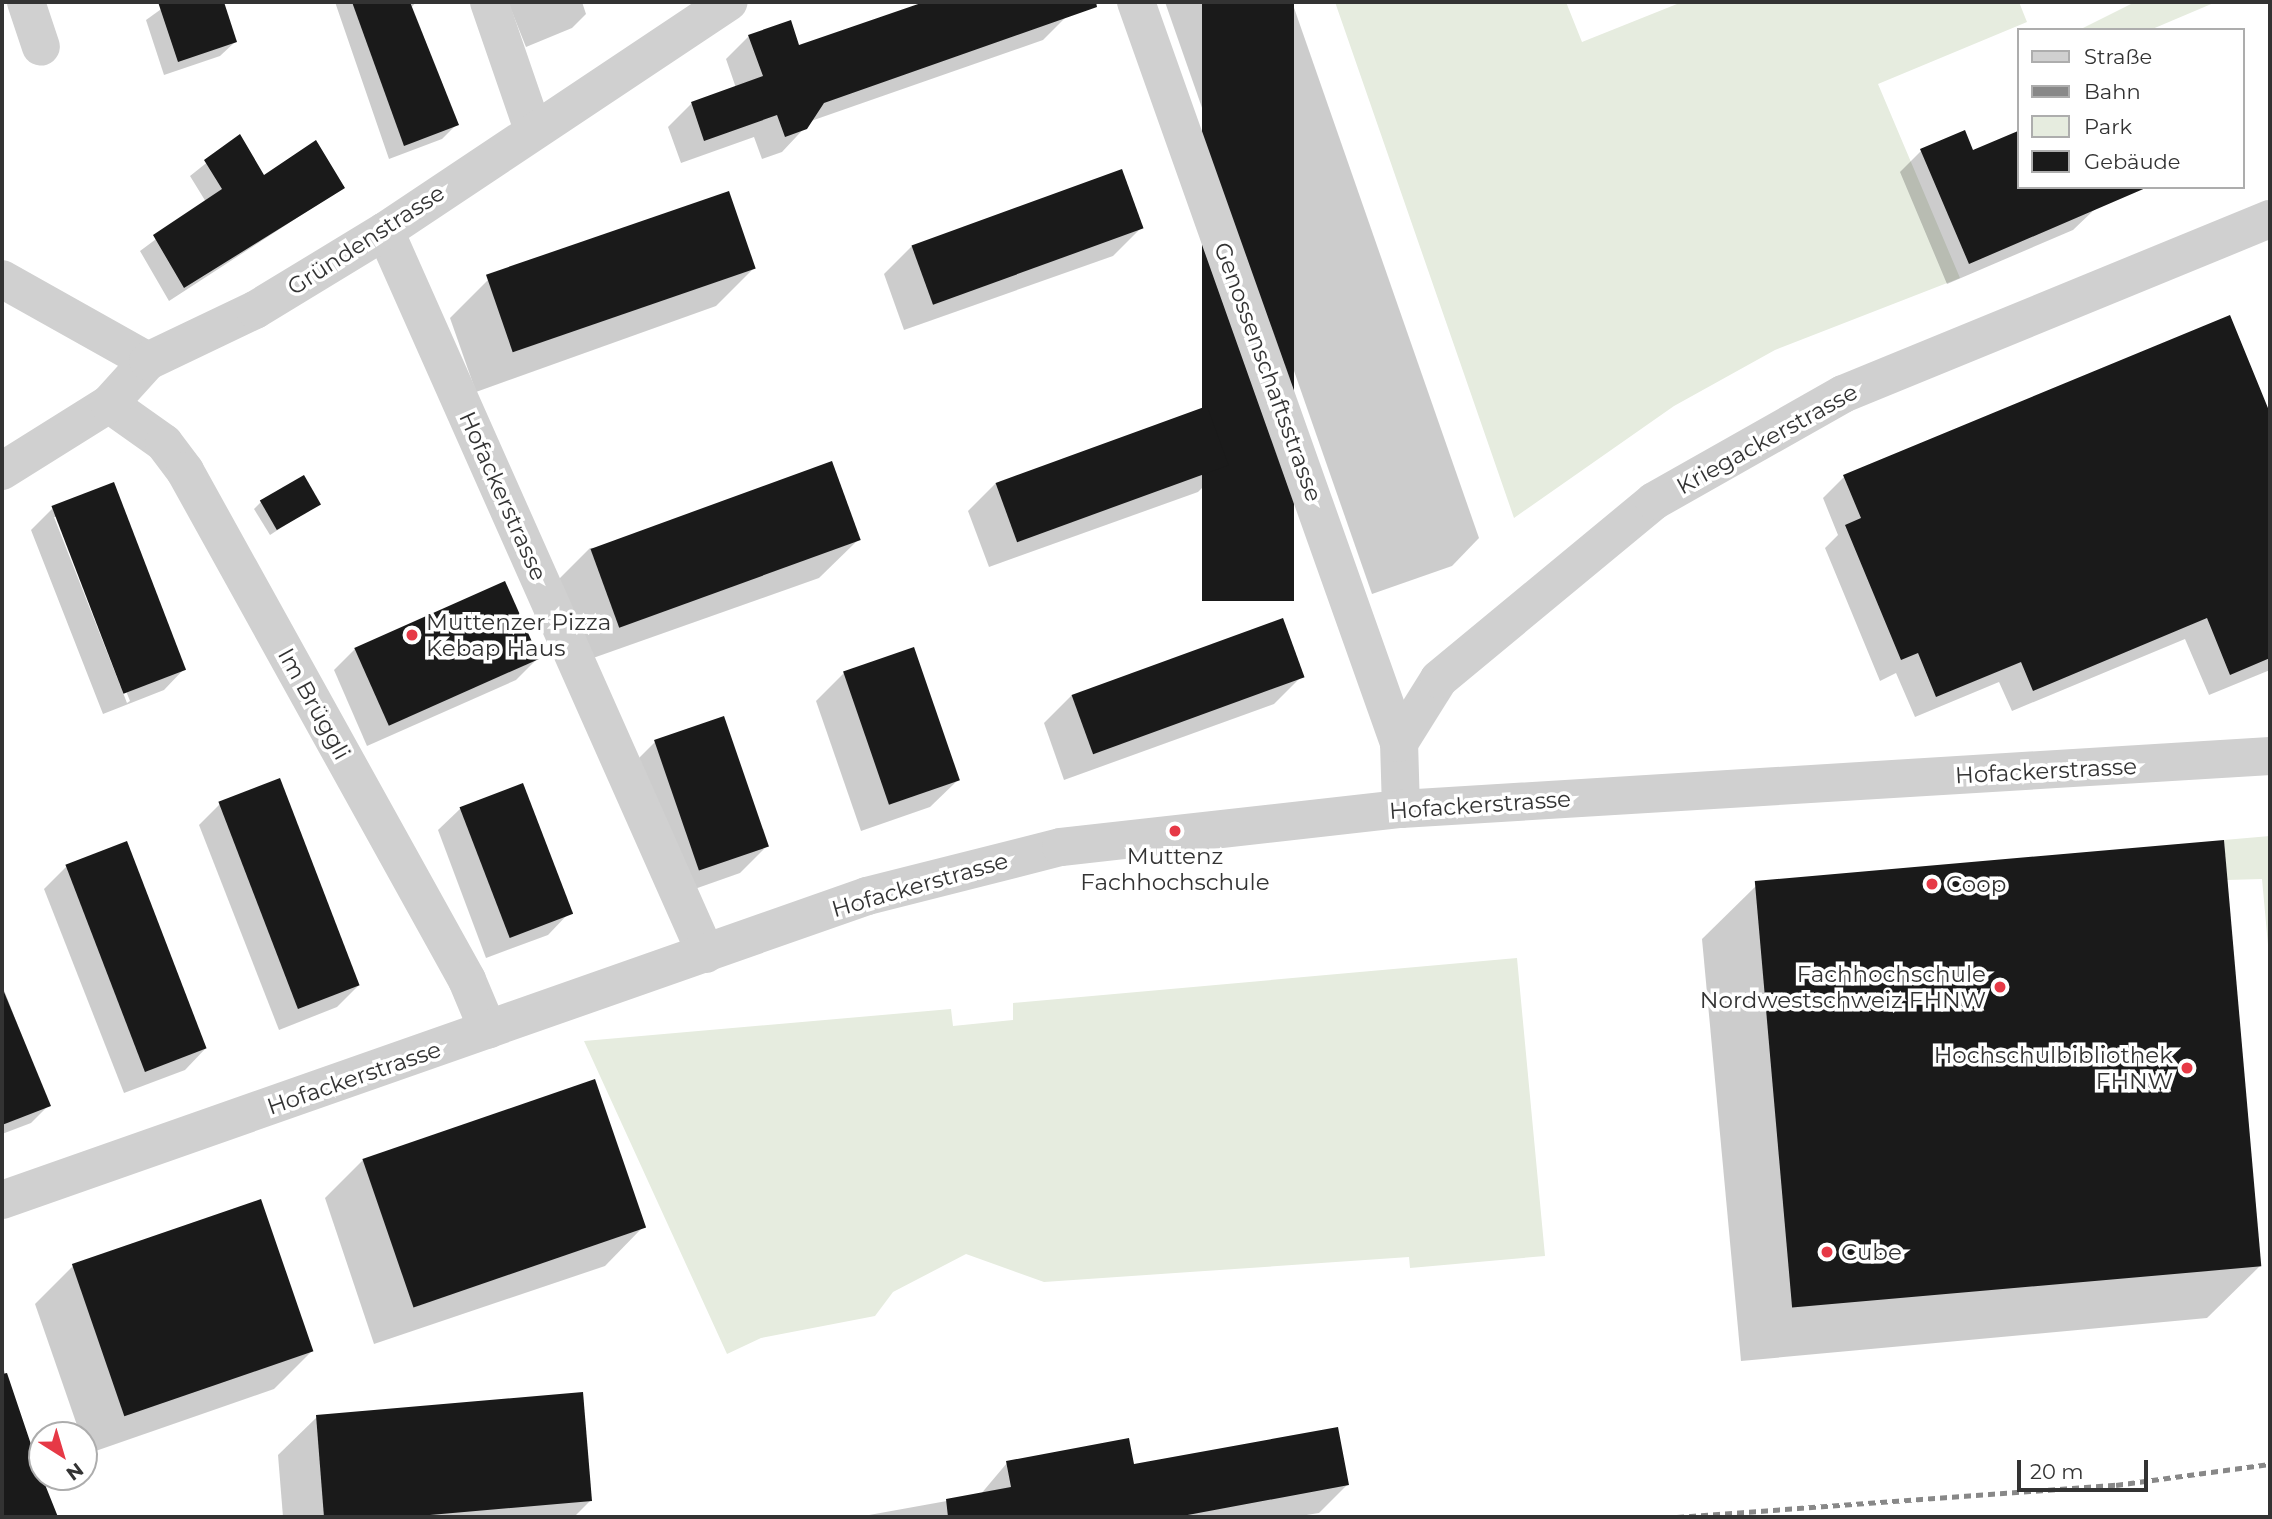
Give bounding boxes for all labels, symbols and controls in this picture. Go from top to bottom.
legend [2016,28,2244,189]
text: Straße [2084,44,2152,69]
text: Bahn [2084,79,2141,104]
text: Park [2084,114,2132,139]
text: Gebäude [2084,149,2181,174]
street label: Gründenstrasse [282,179,450,301]
street label: Genossenschaftsstrasse [1208,239,1328,505]
street label: Kriegackerstrasse [1672,378,1862,500]
street label: Hofackerstrasse [453,407,553,585]
place label: Muttenzer Pizza Kebap Haus [426,608,611,662]
marker: Muttenzer Pizza Kebap Haus [404,627,420,643]
street label: Im Brüggli [272,643,356,765]
street label: Hofackerstrasse [1954,752,2138,790]
street label: Hofackerstrasse [1388,785,1572,825]
marker: Muttenz Fachhochschule [1167,823,1183,839]
place label: Muttenz Fachhochschule [1080,842,1270,896]
street label: Hofackerstrasse [829,847,1011,923]
place label: Coop [1946,870,2006,898]
marker: Coop [1924,876,1940,892]
place label: Fachhochschule Nordwestschweiz FHNW [1700,960,1986,1014]
marker: Fachhochschule Nordwestschweiz FHNW [1992,979,2008,995]
street label: Hofackerstrasse [263,1035,445,1121]
place label: Hochschulbibliothek FHNW [1934,1041,2173,1095]
marker: Hochschulbibliothek FHNW [2179,1060,2195,1076]
place label: Cube [1841,1238,1902,1266]
marker: Cube [1819,1244,1835,1260]
north arrow [28,1421,98,1491]
scale bar [2020,1446,2151,1490]
text: N [62,1458,88,1485]
text: 20 m [2030,1459,2084,1484]

